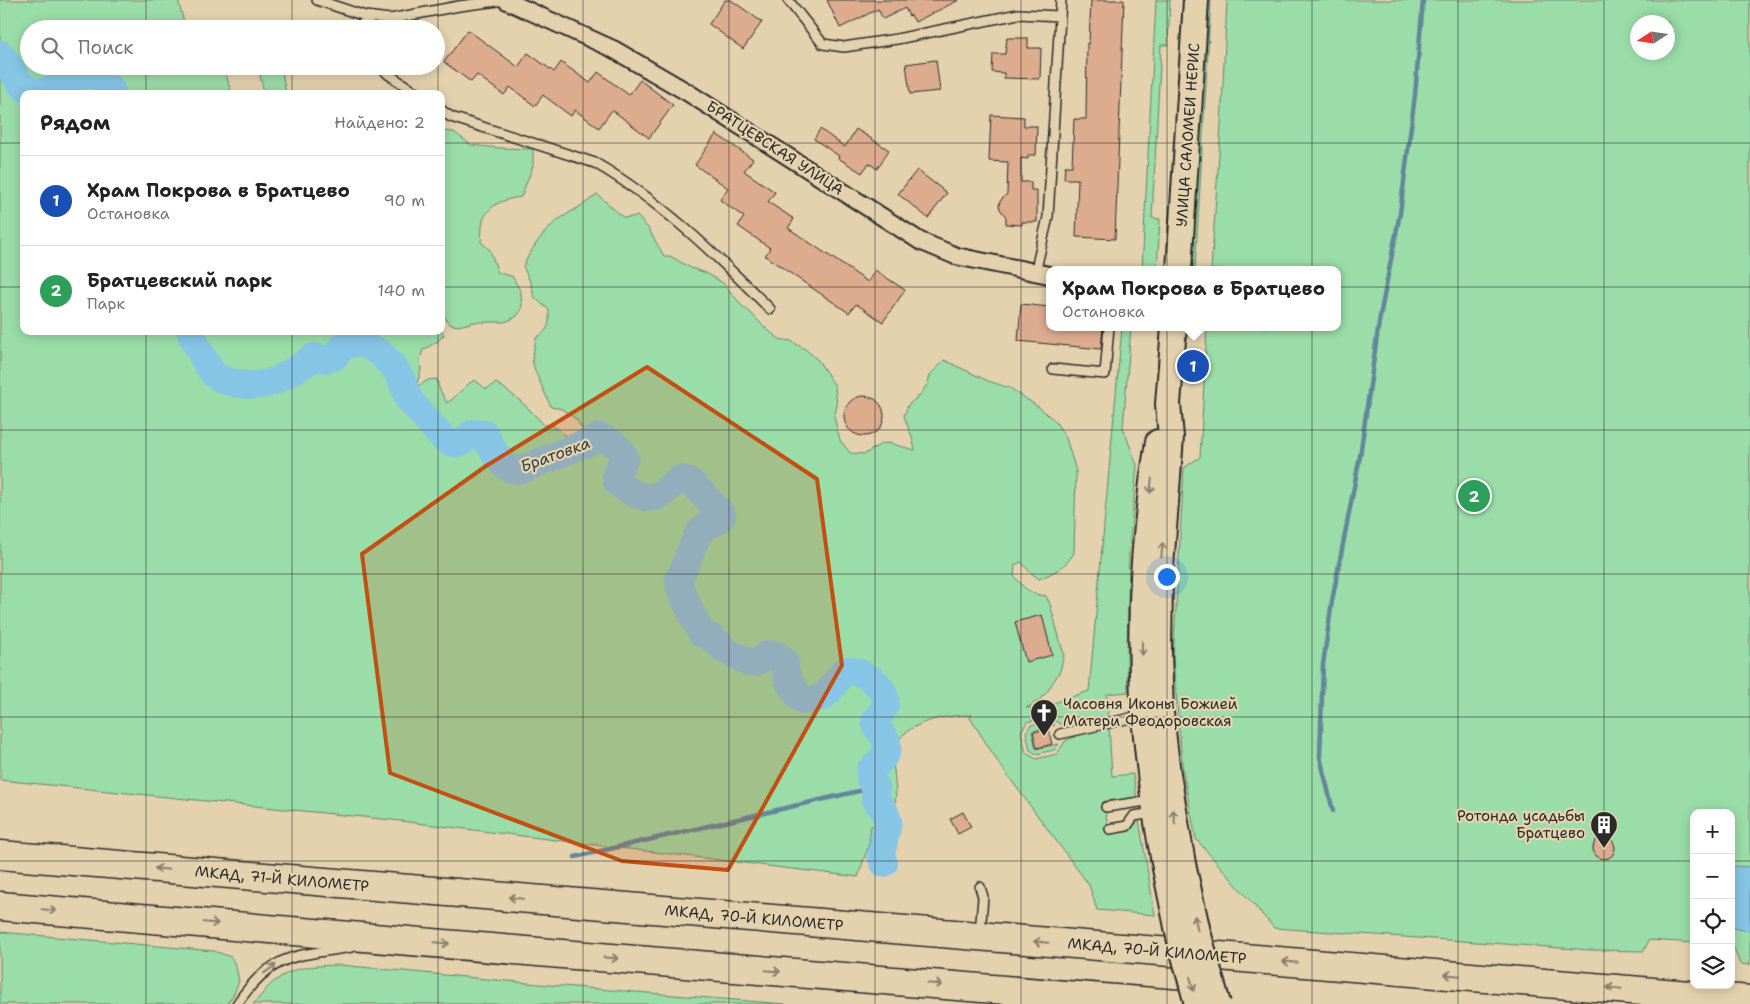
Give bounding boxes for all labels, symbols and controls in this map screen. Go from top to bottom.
north arrow [1630,15,1675,60]
search box [20,20,445,75]
icon: search [38,34,66,62]
text: Поиск [78,35,133,60]
street label: УЛИЦА САЛОМЕИ НЕРИС [1172,42,1204,228]
street label: БРАТЦЕВСКАЯ УЛИЦА [703,96,847,200]
text: Рядом [40,109,110,137]
text: Найдено: 2 [334,112,425,133]
text: Храм Покрова в Братцево [87,178,350,203]
text: 1 [52,190,60,211]
text: 90 m [384,190,425,211]
text: Остановка [87,203,170,224]
popup [1046,266,1341,331]
text: Братцевский парк [87,268,272,293]
text: Храм Покрова в Братцево [1062,276,1325,301]
text: 2 [50,280,62,301]
text: 140 m [378,280,425,301]
text: Парк [87,293,125,314]
text: Остановка [1062,301,1145,322]
pin: 1 [1177,347,1209,385]
water label: Братовка [517,432,593,477]
pin: 2 [1458,477,1490,515]
one-way arrow [1146,478,1156,494]
one-way arrow [1158,542,1167,558]
your location [1154,564,1180,590]
one-way arrow [1137,640,1147,656]
place label: Часовня Иконы Божией Матери Феодоровская [1063,694,1238,731]
church icon: Часовня Иконы Божией Матери Феодоровская [1029,698,1059,737]
place label: Ротонда усадьбы Братцево [1457,806,1585,843]
one-way arrow [1169,809,1179,825]
map controls [1690,809,1735,989]
button: + [1690,809,1735,854]
building icon: Ротонда усадьбы Братцево [1589,810,1619,849]
button: − [1690,854,1735,899]
street label: МКАД, 71-Й КИЛОМЕТР [194,860,370,897]
one-way arrow [155,864,171,873]
one-way arrow [508,894,524,903]
street label: МКАД, 70-Й КИЛОМЕТР [664,899,845,936]
button: locate [1690,899,1735,944]
one-way arrow [40,905,56,915]
one-way arrow [1191,916,1200,932]
one-way arrow [202,919,218,928]
street label: МКАД, 70-Й КИЛОМЕТР [1067,932,1248,969]
one-way arrow [1033,937,1049,946]
one-way arrow [434,939,450,948]
button: layers [1690,944,1735,989]
one-way arrow [603,953,619,963]
one-way arrow [1283,957,1299,967]
one-way arrow [262,963,276,974]
one-way arrow [765,967,781,976]
one-way arrow [1445,970,1461,980]
one-way arrow [1187,975,1197,991]
one-way arrow [927,980,943,989]
one-way arrow [1607,983,1623,993]

